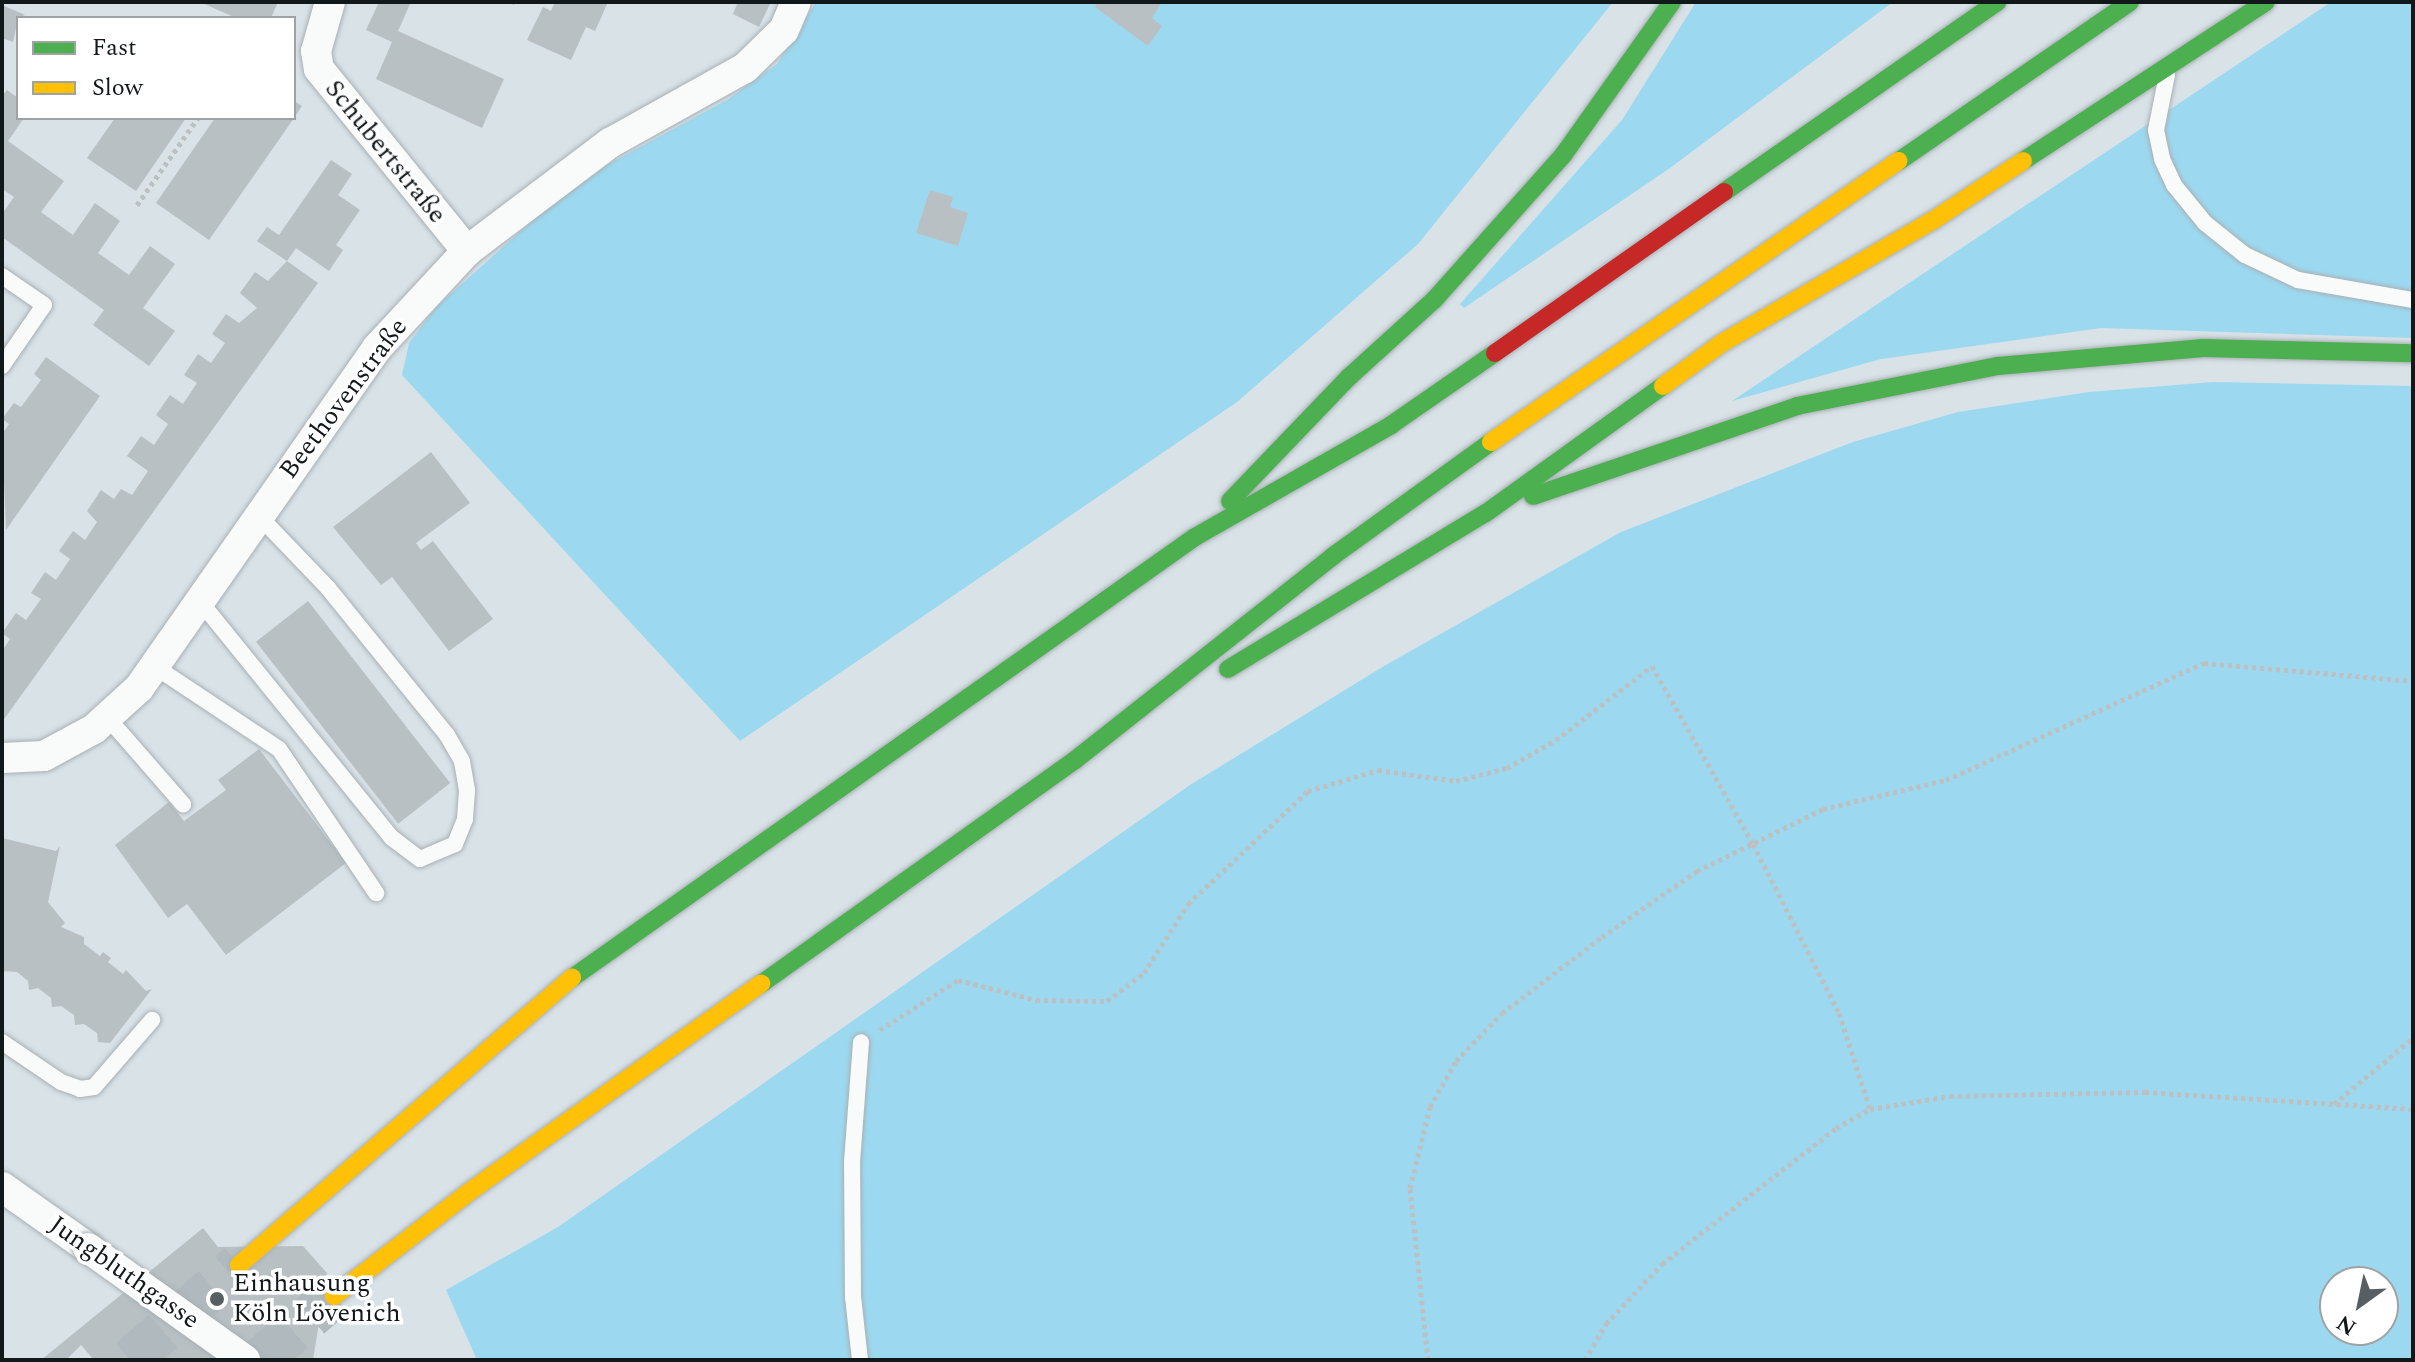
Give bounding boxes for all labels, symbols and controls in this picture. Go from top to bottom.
legend [16,16,296,120]
text: Fast [92,30,137,66]
text: Slow [92,70,143,106]
street label: Schubertstraße [318,74,452,230]
street label: Beethovenstraße [273,313,415,485]
street label: Jungbluthgasse [43,1210,205,1336]
north arrow [2319,1266,2399,1346]
place label: Einhausung Köln Lövenich [233,1268,401,1330]
marker: Einhausung Köln Lövenich [208,1290,226,1308]
text: N [2330,1306,2363,1344]

